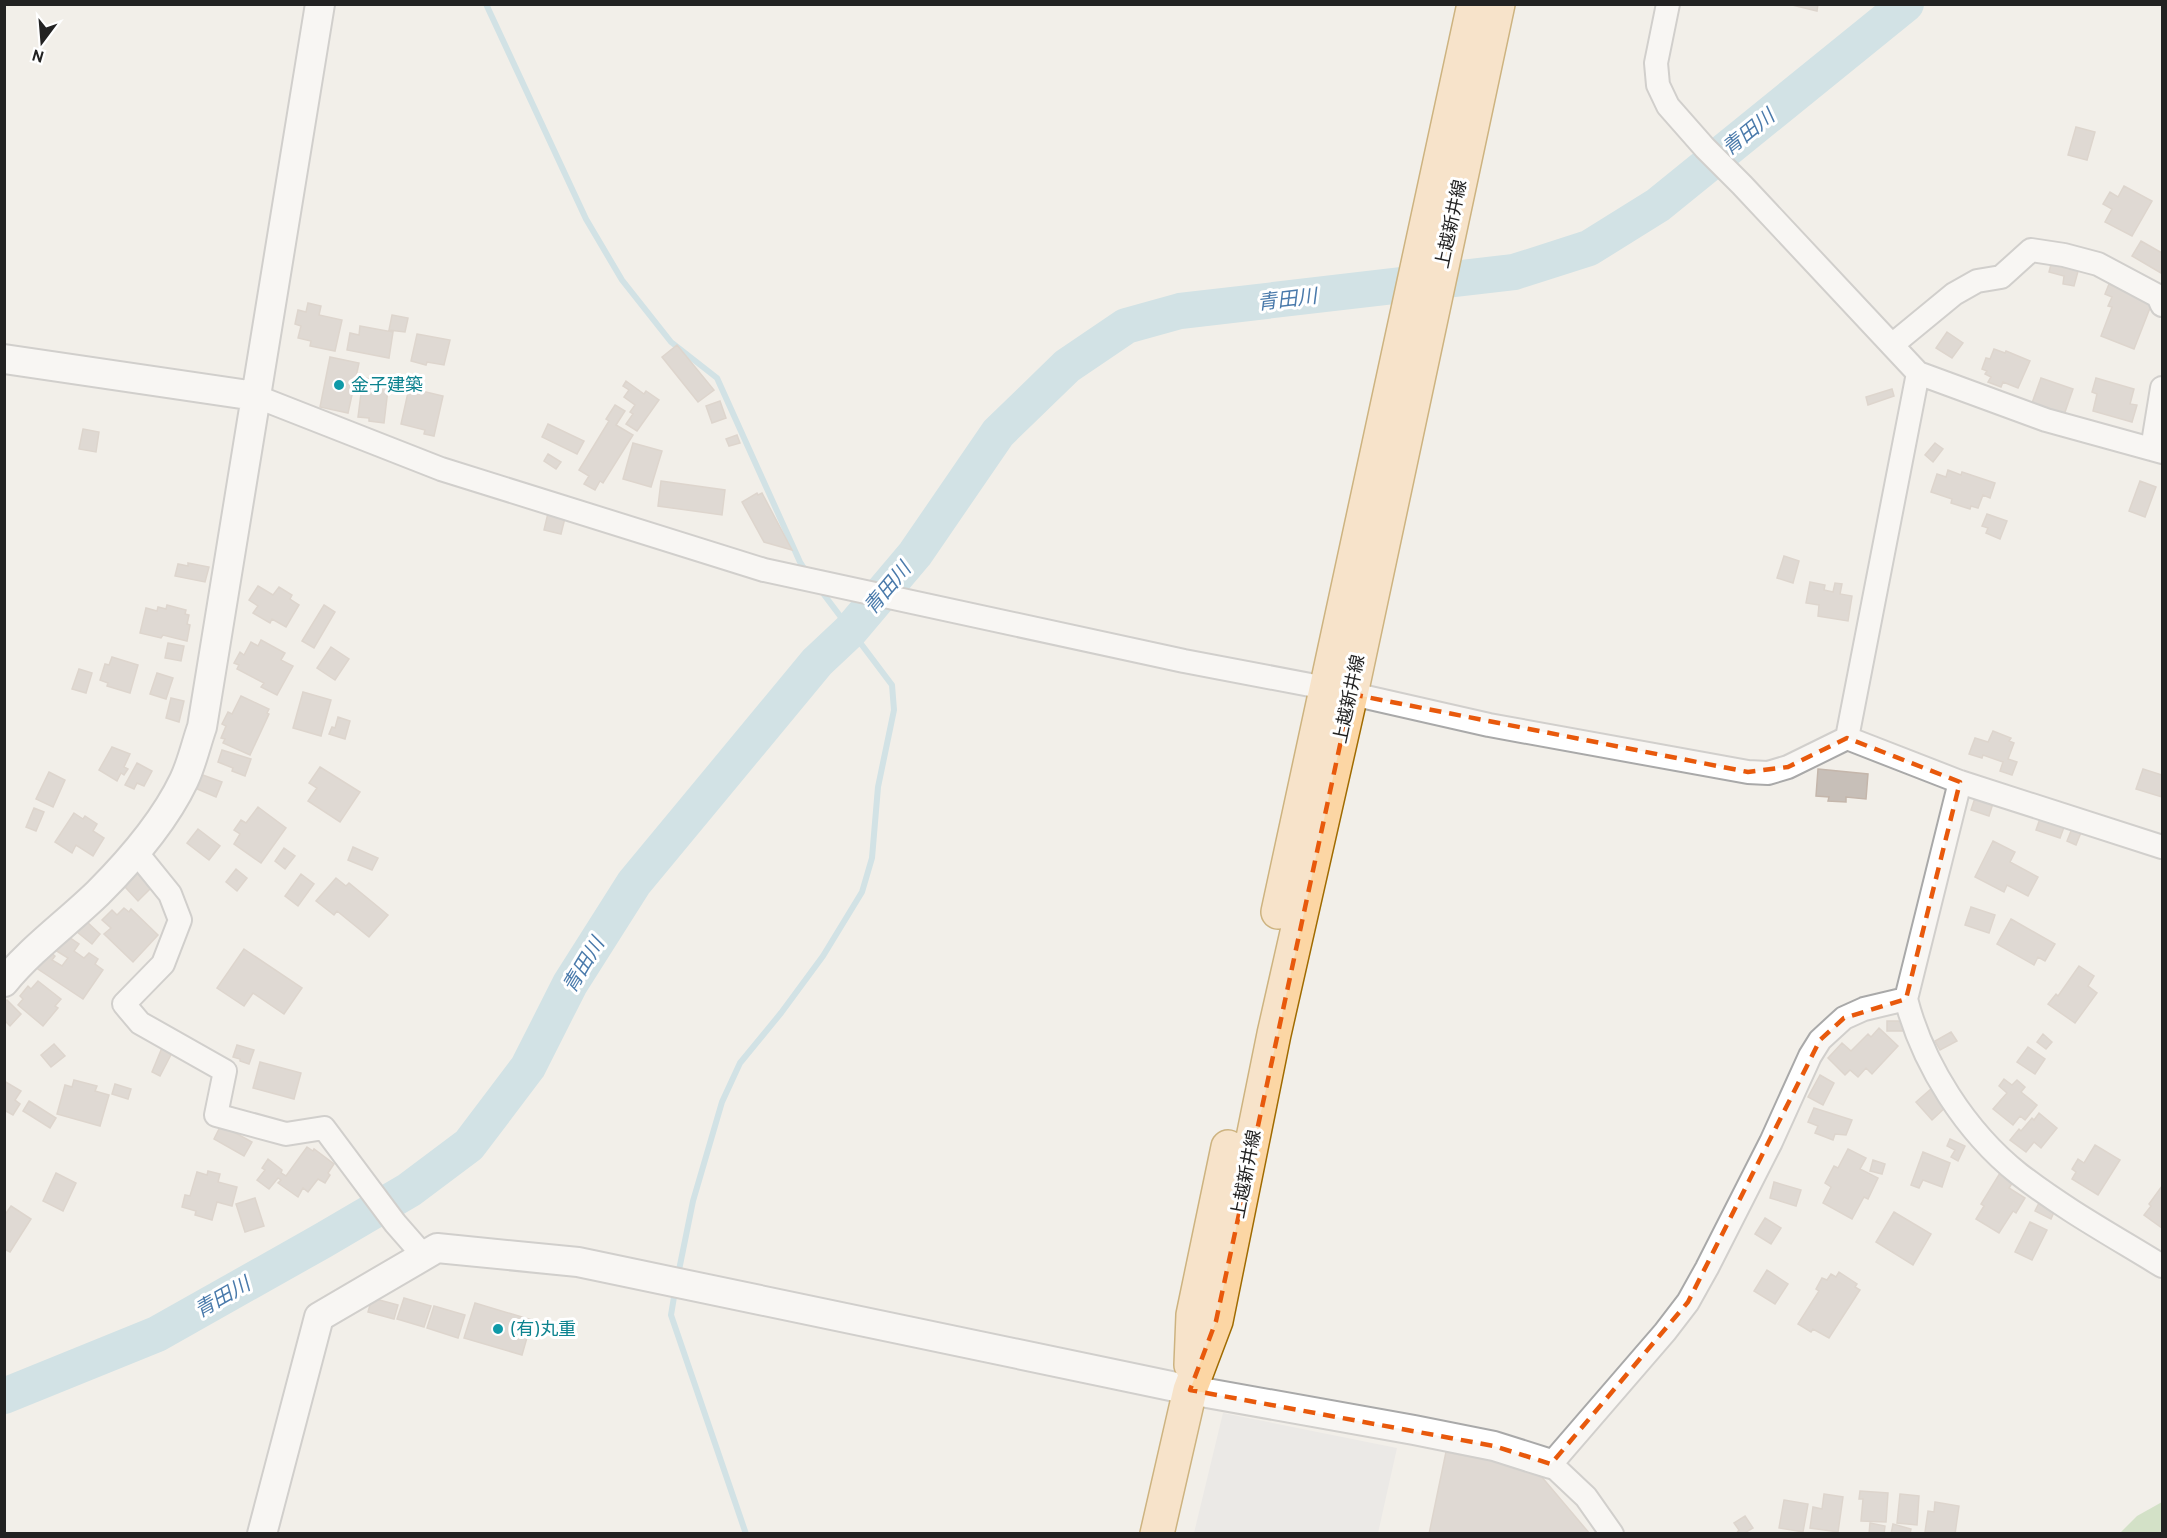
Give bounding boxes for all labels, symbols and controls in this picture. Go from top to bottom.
north arrow [12,12,72,72]
text: N [30,43,47,66]
water label: 青田川 [1718,103,1782,163]
street label: 上越新井線 [1432,178,1473,271]
water label: 青田川 [1256,284,1321,318]
place label: 金子建築 [351,375,423,398]
marker: 金子建築 [332,378,346,392]
water label: 青田川 [859,556,919,621]
street label: 上越新井線 [1330,653,1371,746]
water label: 青田川 [558,932,612,998]
street label: 上越新井線 [1228,1128,1267,1221]
water label: 青田川 [191,1271,257,1325]
place label: (有)丸重 [510,1319,576,1342]
marker: (有)丸重 [491,1322,505,1336]

